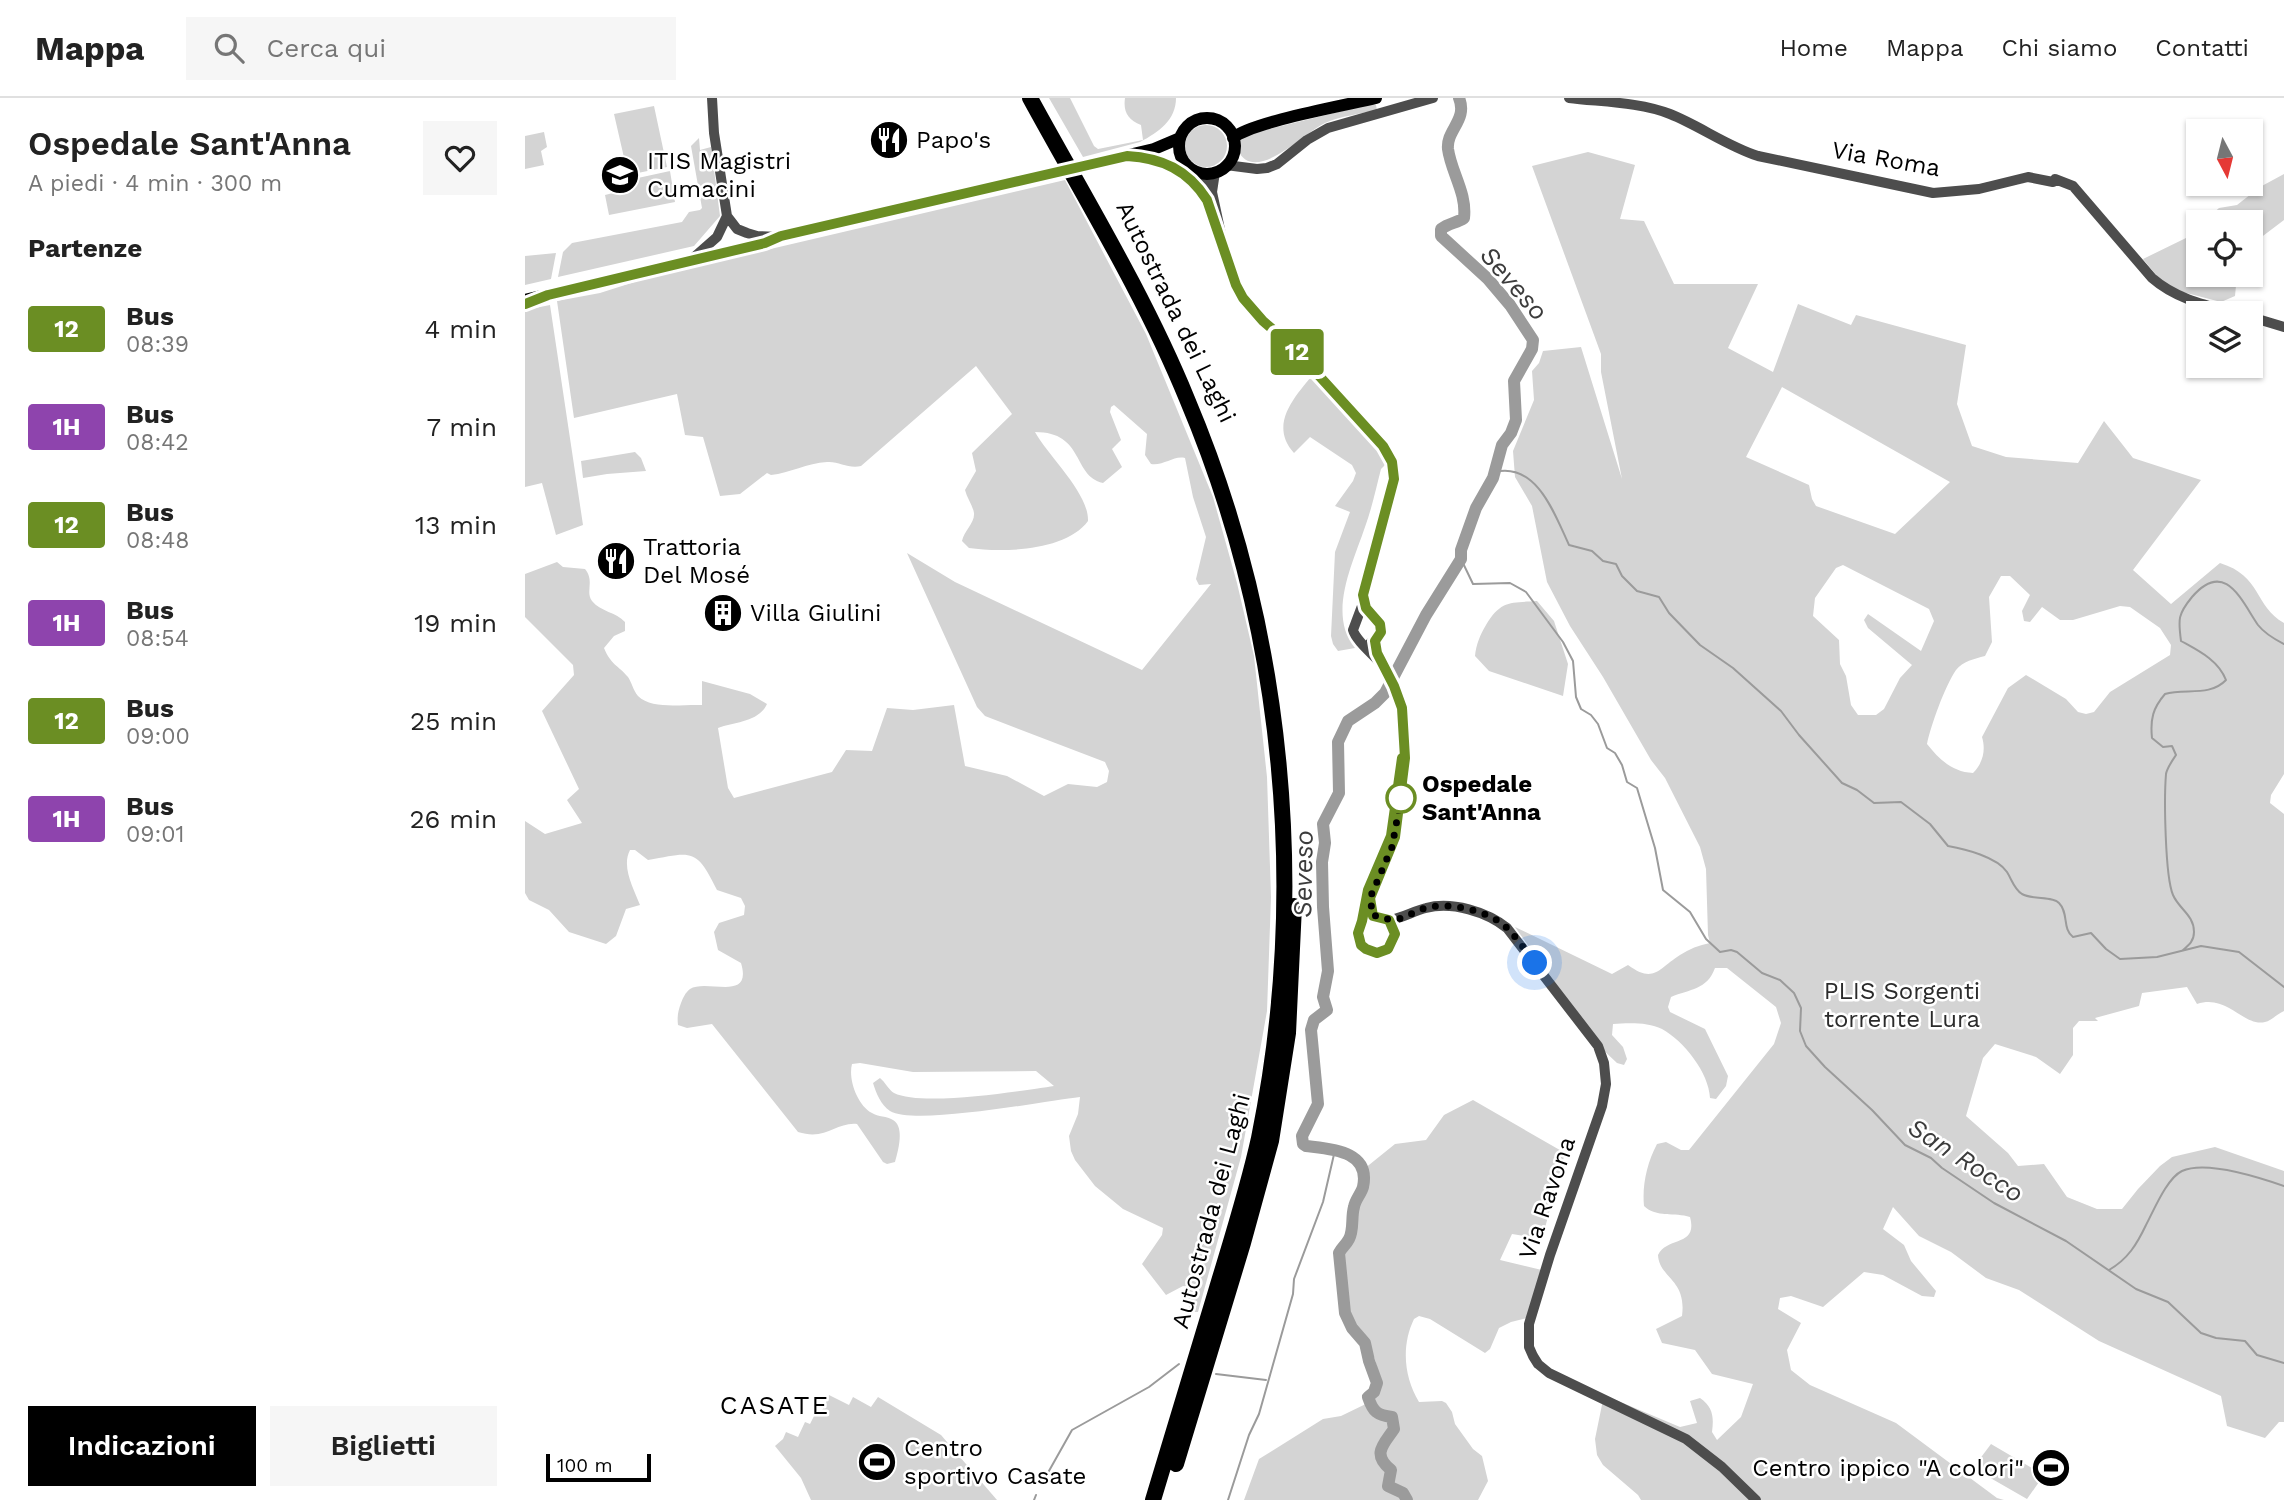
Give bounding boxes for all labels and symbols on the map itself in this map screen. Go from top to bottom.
restaurant icon: Papo's [868,119,910,161]
north arrow [2186,119,2263,196]
place label: Papo's [916,126,991,154]
street label: Via Roma [1830,136,1942,182]
place label: ITIS Magistri Cumacini [647,147,791,203]
school or university icon: ITIS Magistri Cumacini [599,154,641,196]
street label: Autostrada dei Laghi [1110,197,1242,427]
water label: Seveso [1474,240,1554,326]
line badge: 12 [1265,329,1329,375]
place label: Trattoria Del Mosé [643,533,750,589]
restaurant icon: Trattoria Del Mosé [595,540,637,582]
building icon: Villa Giulini [702,592,744,634]
place label: Villa Giulini [750,599,881,627]
place label: Ospedale Sant'Anna [1422,770,1541,826]
marker: Ospedale Sant'Anna [1386,783,1416,813]
water label: Seveso [1287,830,1319,918]
your location [1517,945,1552,980]
park label: PLIS Sorgenti torrente Lura [1824,977,1980,1033]
street label: Autostrada dei Laghi [1166,1090,1256,1332]
water label: San Rocco [1903,1112,2029,1208]
street label: Via Ravona [1513,1133,1581,1263]
district label: CASATE [720,1390,830,1420]
place label: Centro sportivo Casate [904,1434,1086,1490]
sports icon: Centro sportivo Casate [856,1441,898,1483]
sports icon: Centro ippico "A colori" [2030,1447,2072,1489]
scale bar [546,1451,651,1483]
place label: Centro ippico "A colori" [1752,1454,2024,1482]

